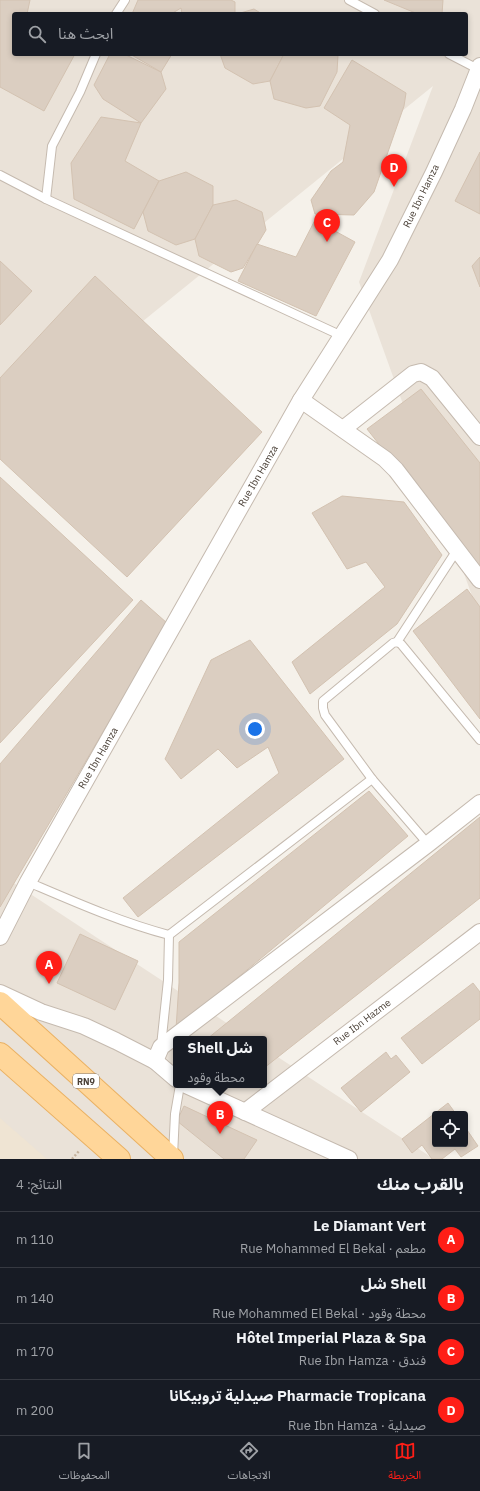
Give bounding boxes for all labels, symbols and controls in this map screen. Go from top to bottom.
search box [12,12,468,56]
icon: search [26,23,48,45]
text: ابحث هنا [58,24,113,43]
pin: D [381,154,407,187]
street label: Rue Ibn Hamza [400,162,442,230]
pin: C [314,209,340,242]
street label: Rue Ibn Hamza [235,442,281,509]
your location [245,719,265,739]
street label: Rue Ibn Hamza [75,724,121,791]
pin: A [36,951,62,984]
street label: Rue Ibn Hazme [331,996,394,1048]
popup [173,1036,267,1088]
text: Shell شل [187,1038,253,1057]
text: محطة وقود [187,1069,245,1086]
road number: RN9 [73,1074,99,1088]
pin: B [207,1101,233,1134]
map controls [432,1111,468,1147]
button: locate [432,1111,468,1147]
text: بالقرب منك [377,1173,464,1195]
text: النتائج: 4 [16,1176,62,1193]
text: Le Diamant Vert [313,1216,426,1235]
text: 110 m [16,1231,54,1248]
text: A [447,1231,455,1248]
text: مطعم · Rue Mohammed El Bekal [240,1240,426,1257]
text: Shell شل [361,1274,426,1293]
text: 140 m [16,1290,54,1307]
text: B [447,1290,455,1307]
text: محطة وقود · Rue Mohammed El Bekal [212,1305,426,1322]
text: Hôtel Imperial Plaza & Spa [236,1328,426,1347]
text: 170 m [16,1343,54,1360]
text: C [447,1343,455,1360]
text: فندق · Rue Ibn Hamza [299,1352,426,1369]
text: Pharmacie Tropicana صيدلية تروبيكانا [169,1386,426,1405]
text: 200 m [16,1402,54,1419]
text: D [446,1402,456,1419]
text: صيدلية · Rue Ibn Hamza [288,1417,426,1434]
tab: المحفوظات [59,1440,110,1487]
tab: الاتجاهات [228,1440,271,1487]
tab: الخريطة [388,1440,421,1487]

